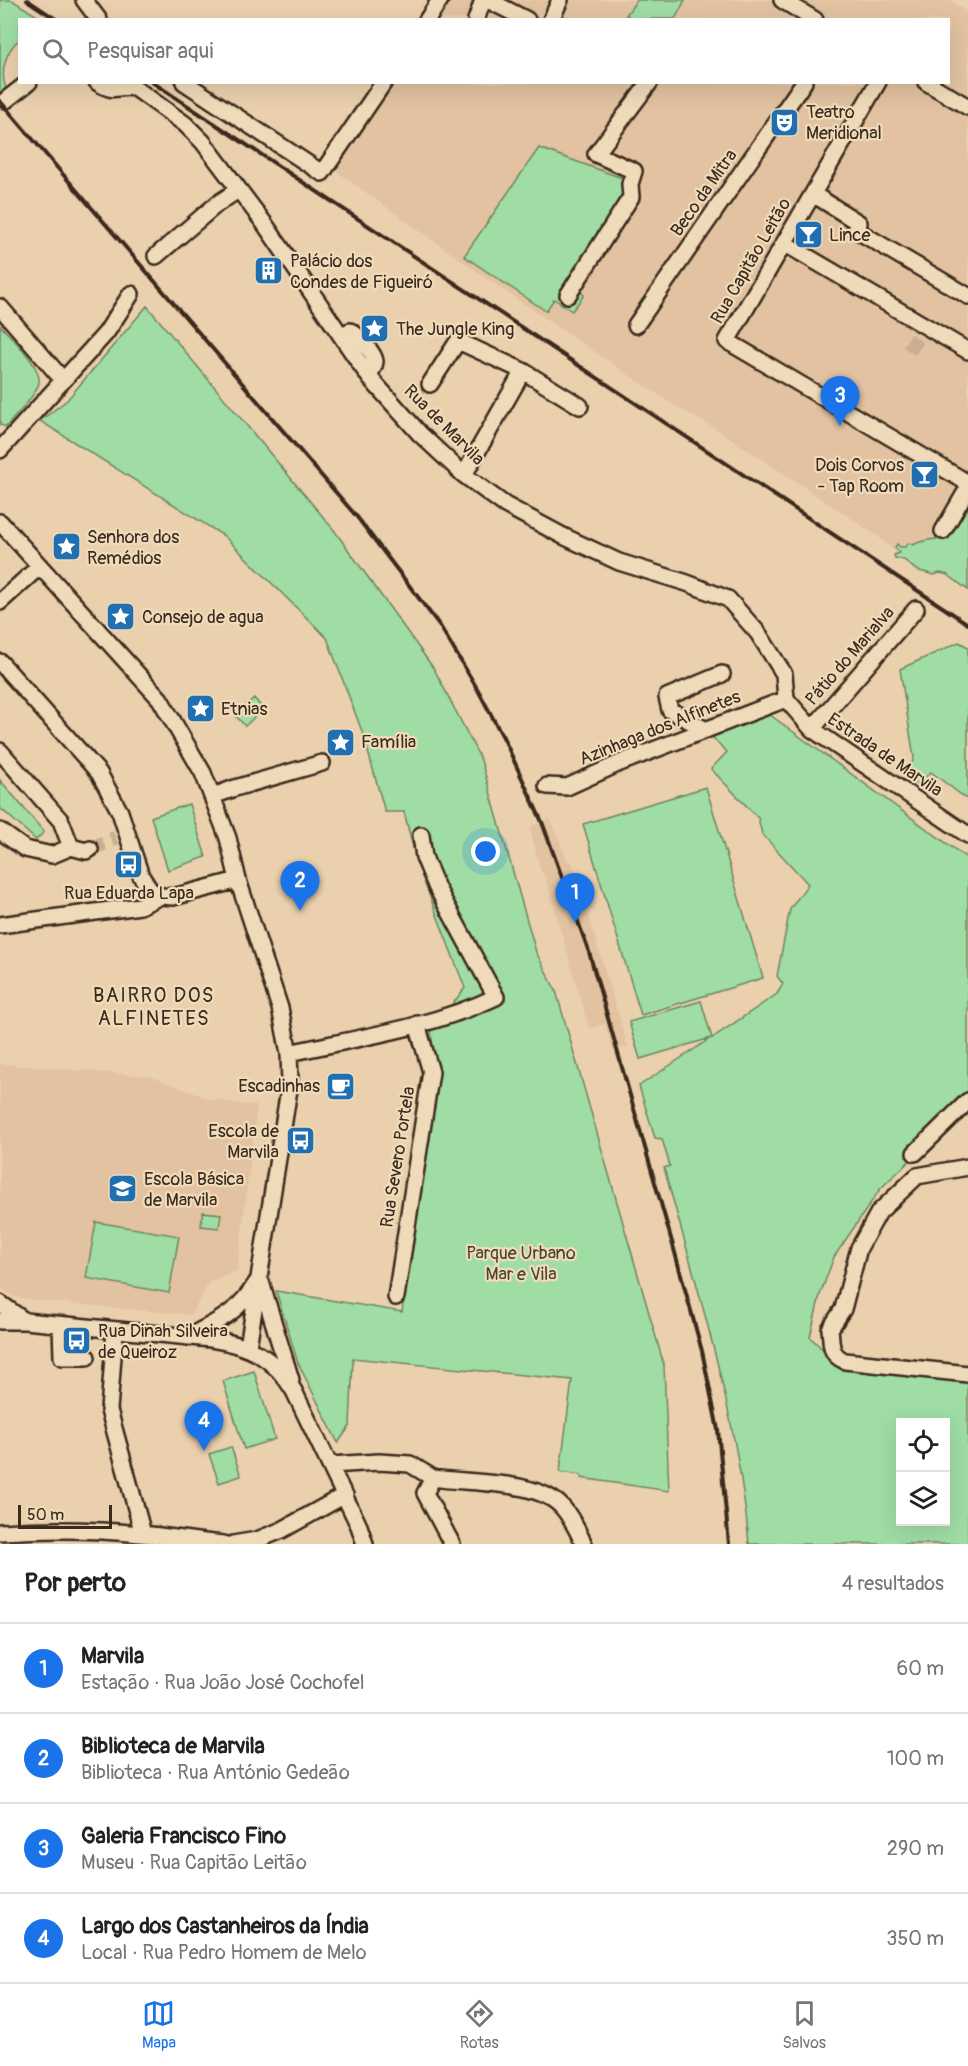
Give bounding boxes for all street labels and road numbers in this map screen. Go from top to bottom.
street label: Beco da Mitra [666,145,742,241]
street label: Rua Capitão Leitão [706,194,796,328]
street label: Rua de Marvila [399,380,489,470]
street label: Pátio do Marialva [800,601,900,711]
street label: Azinhaga dos Alfinetes [576,685,744,771]
street label: Estrada de Marvila [823,708,947,802]
street label: Rua Severo Portela [375,1085,421,1229]

